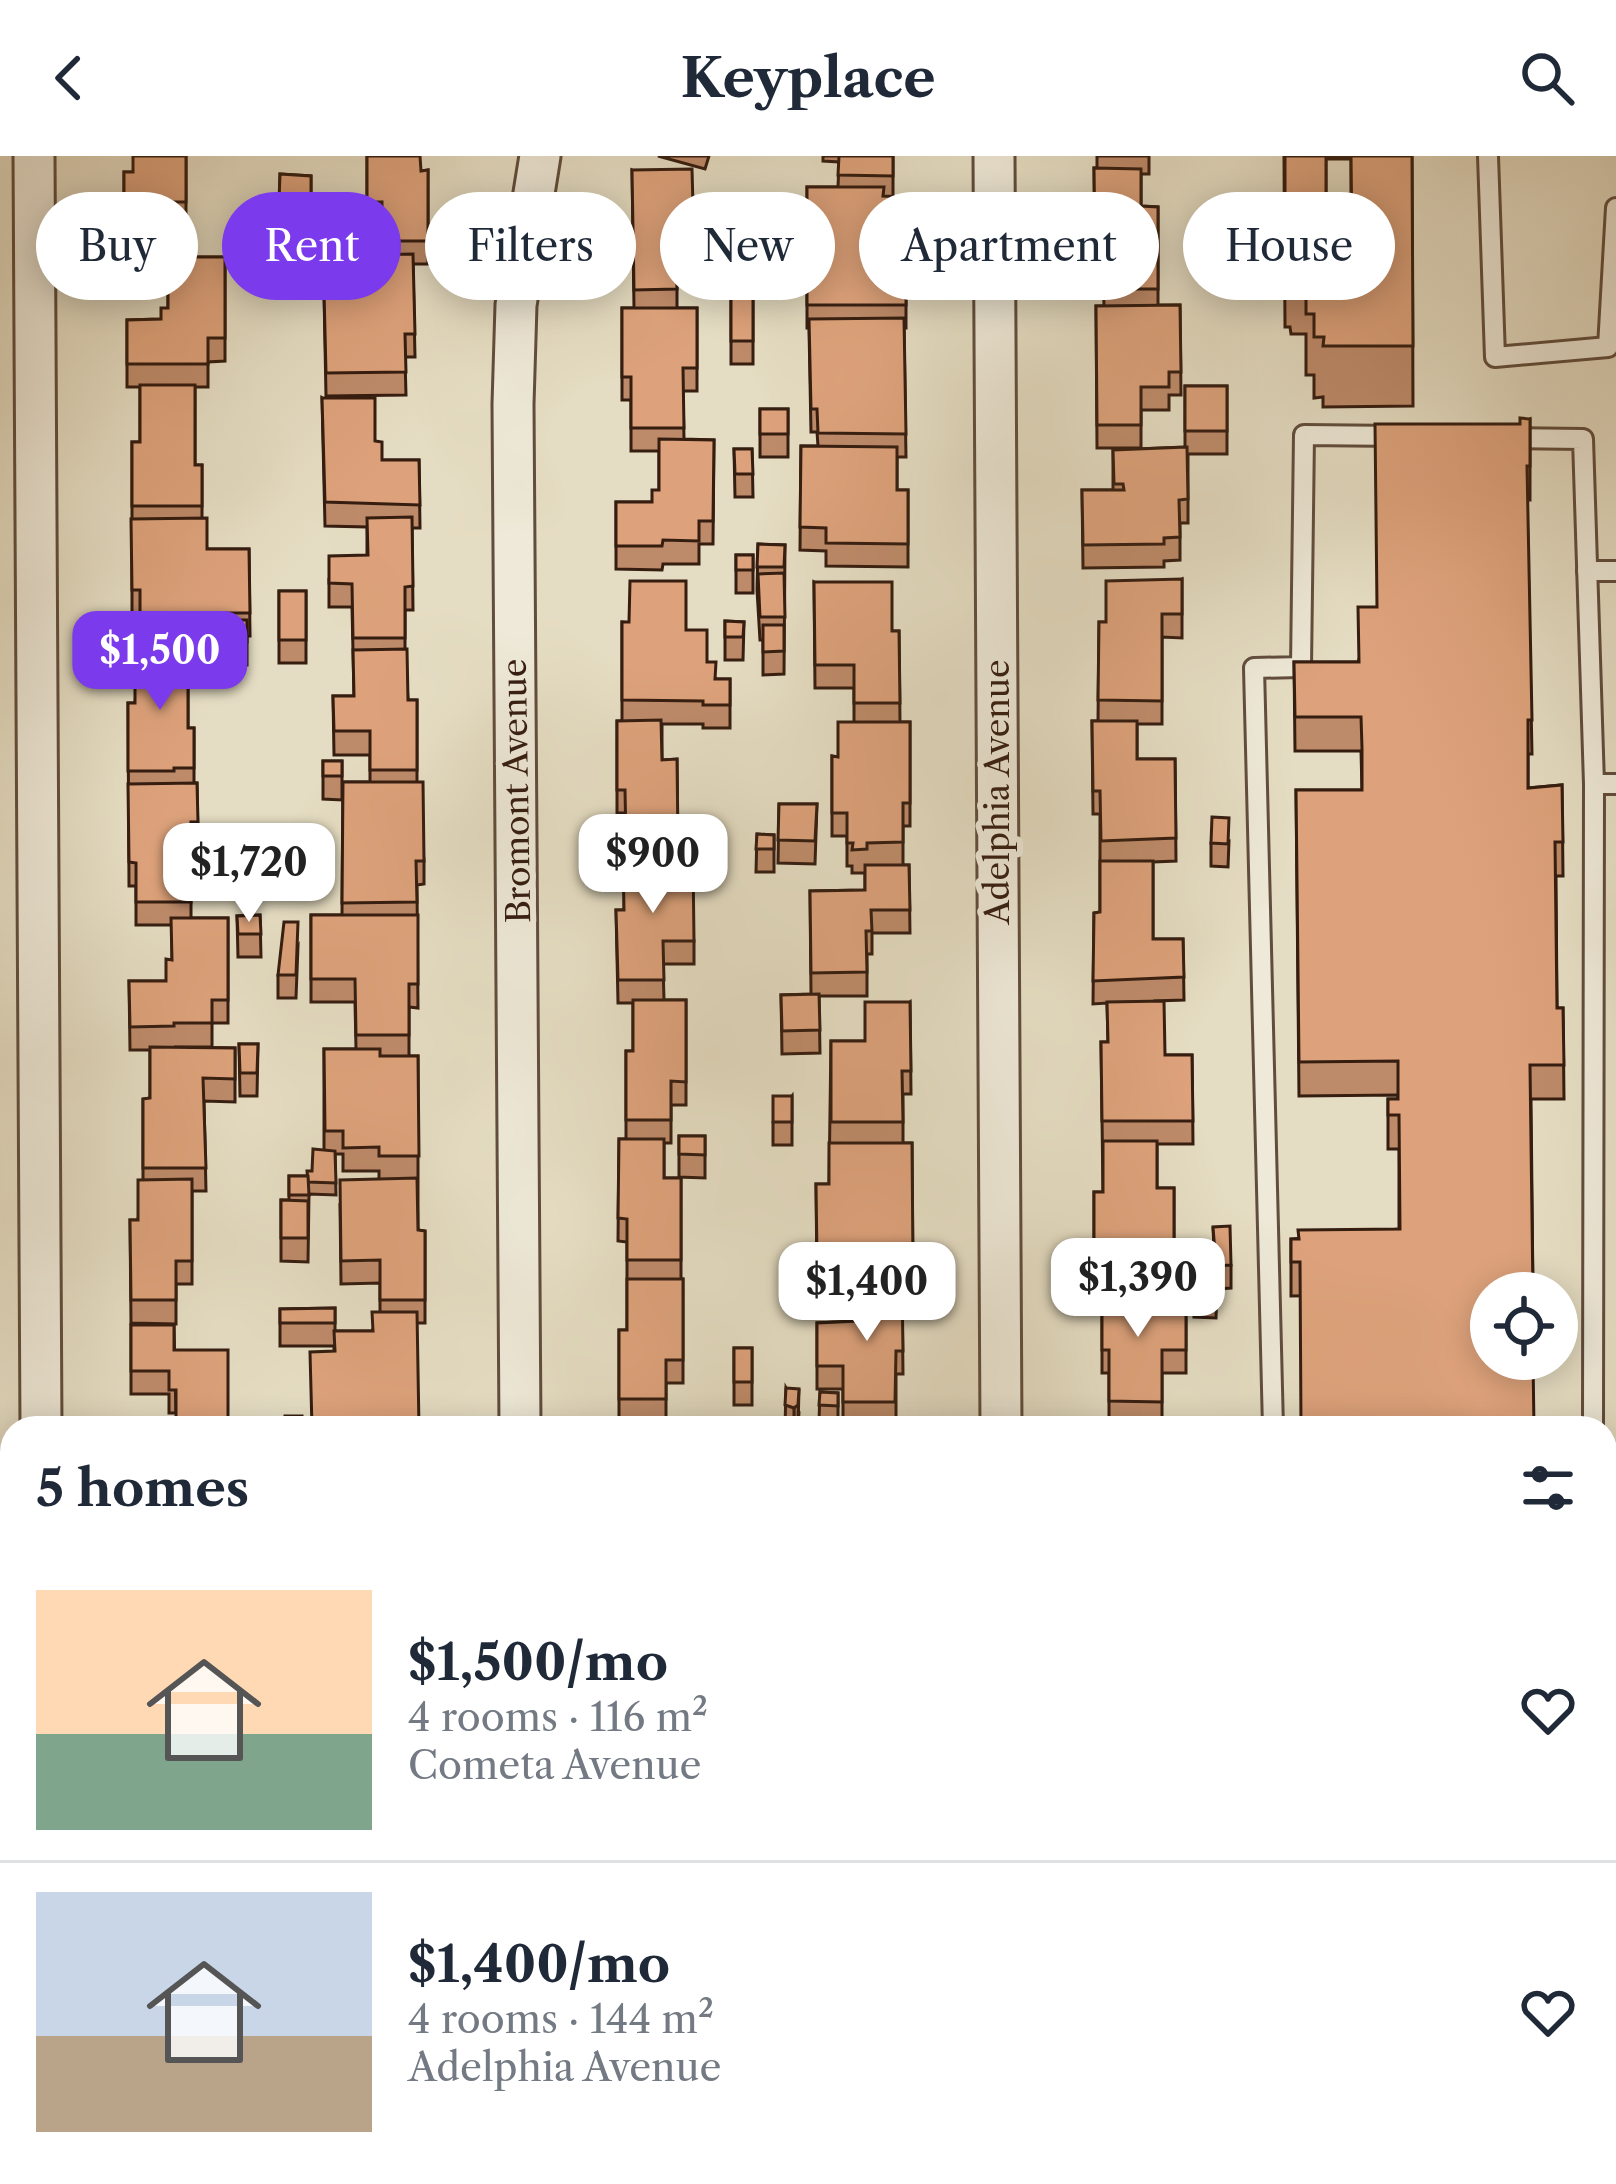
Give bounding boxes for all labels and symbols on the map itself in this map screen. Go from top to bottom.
pin: $1,500 [62,611,258,713]
street label: Bromont Avenue [494,658,539,924]
street label: Adelphia Avenue [977,659,1018,926]
pin: $900 [582,814,724,916]
pin: $1,720 [151,823,347,925]
pin: $1,390 [1040,1238,1236,1340]
pin: $1,400 [769,1242,965,1344]

